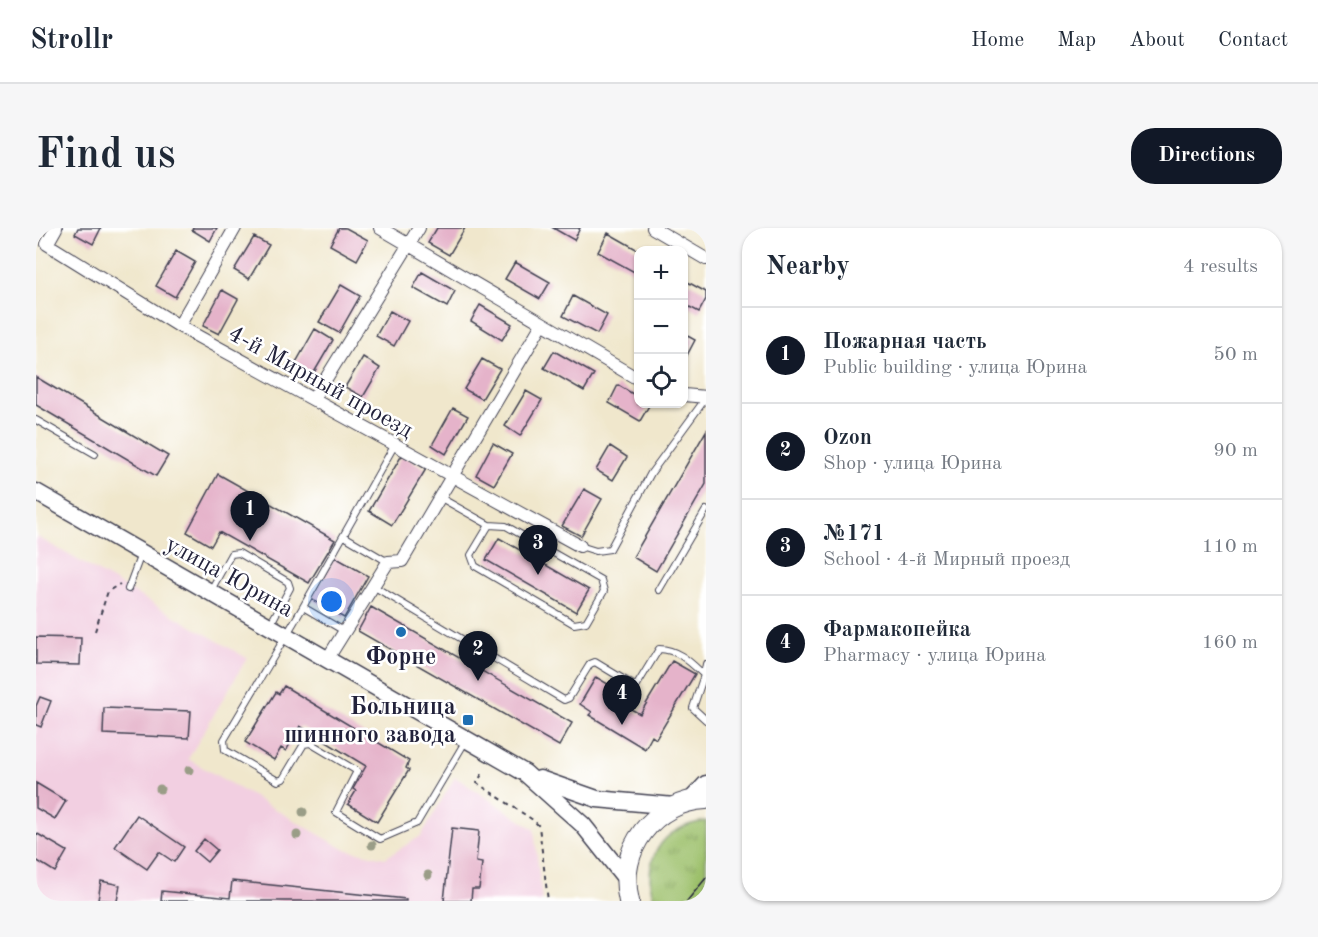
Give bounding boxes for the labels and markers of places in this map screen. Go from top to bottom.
pin: 1 [230,492,270,541]
pin: 3 [518,526,558,575]
marker: Форне [394,625,408,639]
pin: 2 [458,632,498,681]
place label: Форне [366,646,436,670]
pin: 4 [602,676,642,725]
place label: Больница шинного завода [284,696,456,748]
marker: Больница шинного завода [461,713,475,727]

